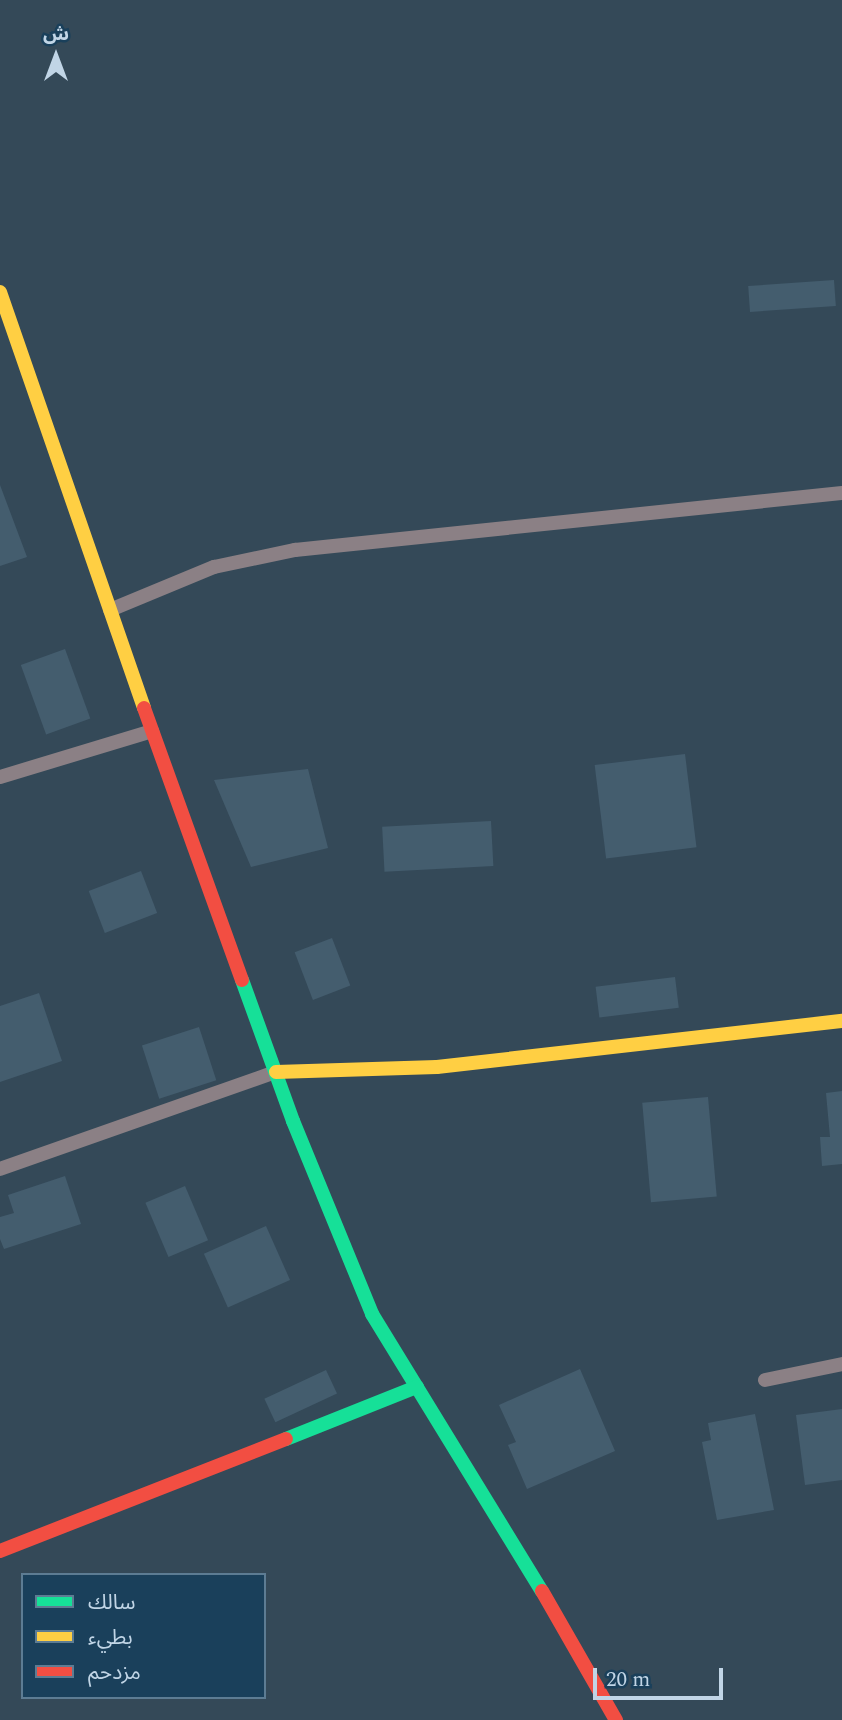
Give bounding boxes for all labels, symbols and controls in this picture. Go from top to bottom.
text: ش [43,20,69,49]
north arrow [21,21,91,91]
legend [21,1573,266,1699]
text: سالك [88,1587,135,1619]
text: بطيء [88,1622,133,1654]
scale bar [597,1654,726,1698]
text: مزدحم [88,1657,141,1689]
text: 20 m [606,1664,650,1696]

